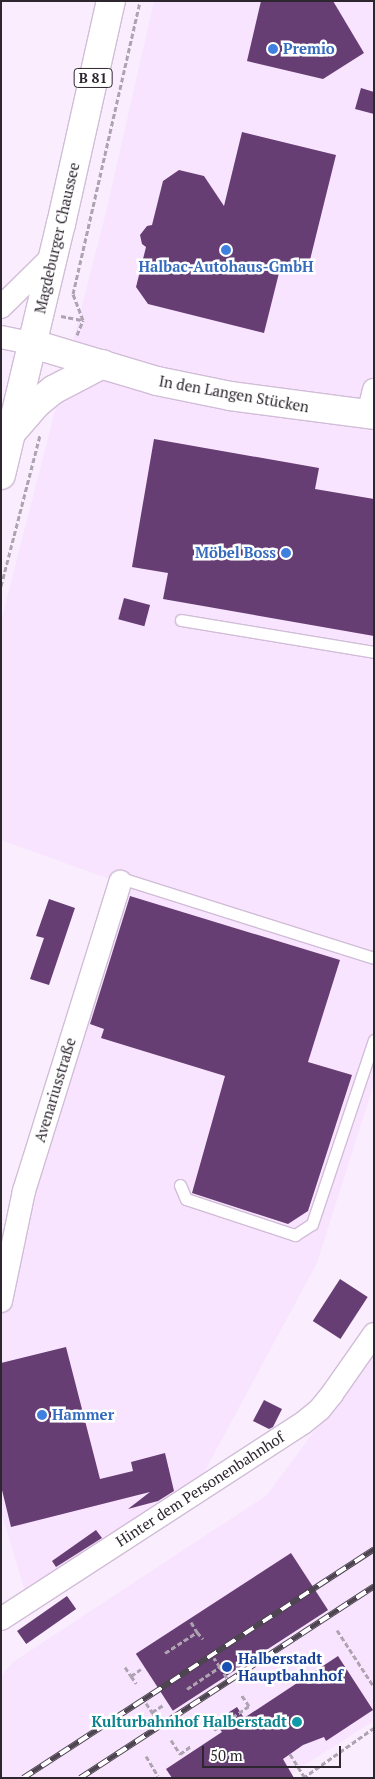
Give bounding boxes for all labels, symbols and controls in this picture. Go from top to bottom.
place label: Premio [283,40,335,58]
marker: Premio [267,43,279,55]
road number: B 81 [73,66,113,90]
street label: Magdeburger Chaussee [31,161,83,315]
marker: Halbac-Autohaus-GmbH [220,244,232,256]
place label: Halbac-Autohaus-GmbH [138,258,314,276]
street label: In den Langen Stücken [157,372,311,416]
place label: Möbel Boss [195,544,276,562]
marker: Möbel Boss [280,547,292,559]
street label: Avenariusstraße [31,1036,79,1144]
place label: Hammer [52,1406,114,1424]
marker: Hammer [36,1409,48,1421]
street label: Hinter dem Personenbahnhof [113,1428,287,1550]
place label: Halberstadt Hauptbahnhof [238,1649,343,1684]
marker: Halberstadt Hauptbahnhof [220,1660,234,1674]
place label: Kulturbahnhof Halberstadt [91,1713,287,1731]
marker: Kulturbahnhof Halberstadt [291,1716,303,1728]
scale bar [205,1736,344,1768]
text: 50 m [210,1745,243,1765]

